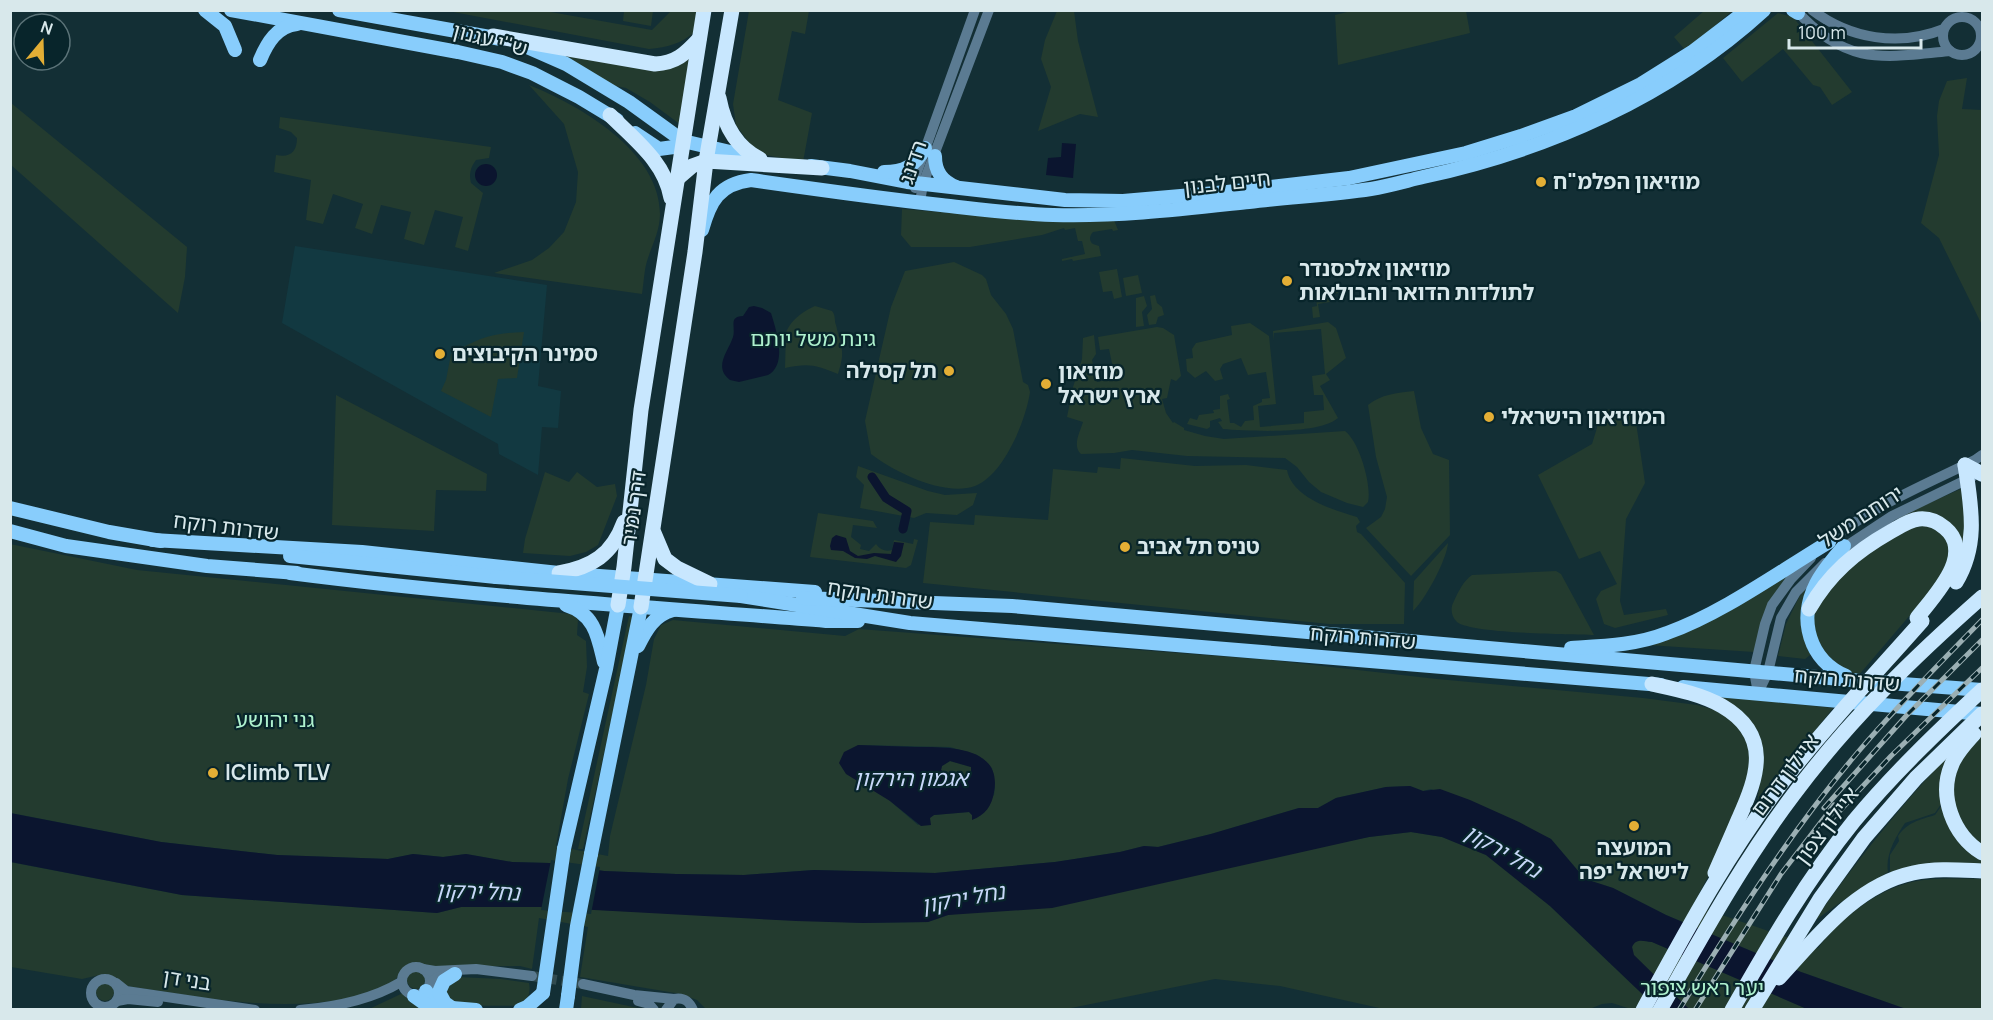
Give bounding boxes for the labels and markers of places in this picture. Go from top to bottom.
place label: מוזיאון הפלמ"ח [1553,167,1700,195]
marker: מוזיאון הפלמ"ח [1534,175,1548,189]
place label: מוזיאון אלכסנדר לתולדות הדואר והבולאות [1299,254,1535,306]
marker: מוזיאון אלכסנדר לתולדות הדואר והבולאות [1280,274,1294,288]
place label: סמינר הקיבוצים [452,339,598,367]
marker: סמינר הקיבוצים [433,347,447,361]
place label: תל קסילה [846,356,937,384]
place label: מוזיאון ארץ ישראל [1058,357,1161,409]
marker: תל קסילה [942,364,956,378]
marker: מוזיאון ארץ ישראל [1039,377,1053,391]
place label: המוזיאון הישראלי [1501,402,1666,430]
marker: המוזיאון הישראלי [1482,410,1496,424]
place label: טניס תל אביב [1137,532,1260,560]
marker: טניס תל אביב [1118,540,1132,554]
place label: IClimb TLV [225,758,330,786]
marker: IClimb TLV [206,766,220,780]
marker: המועצה לישראל יפה [1627,819,1641,833]
place label: המועצה לישראל יפה [1579,833,1689,885]

